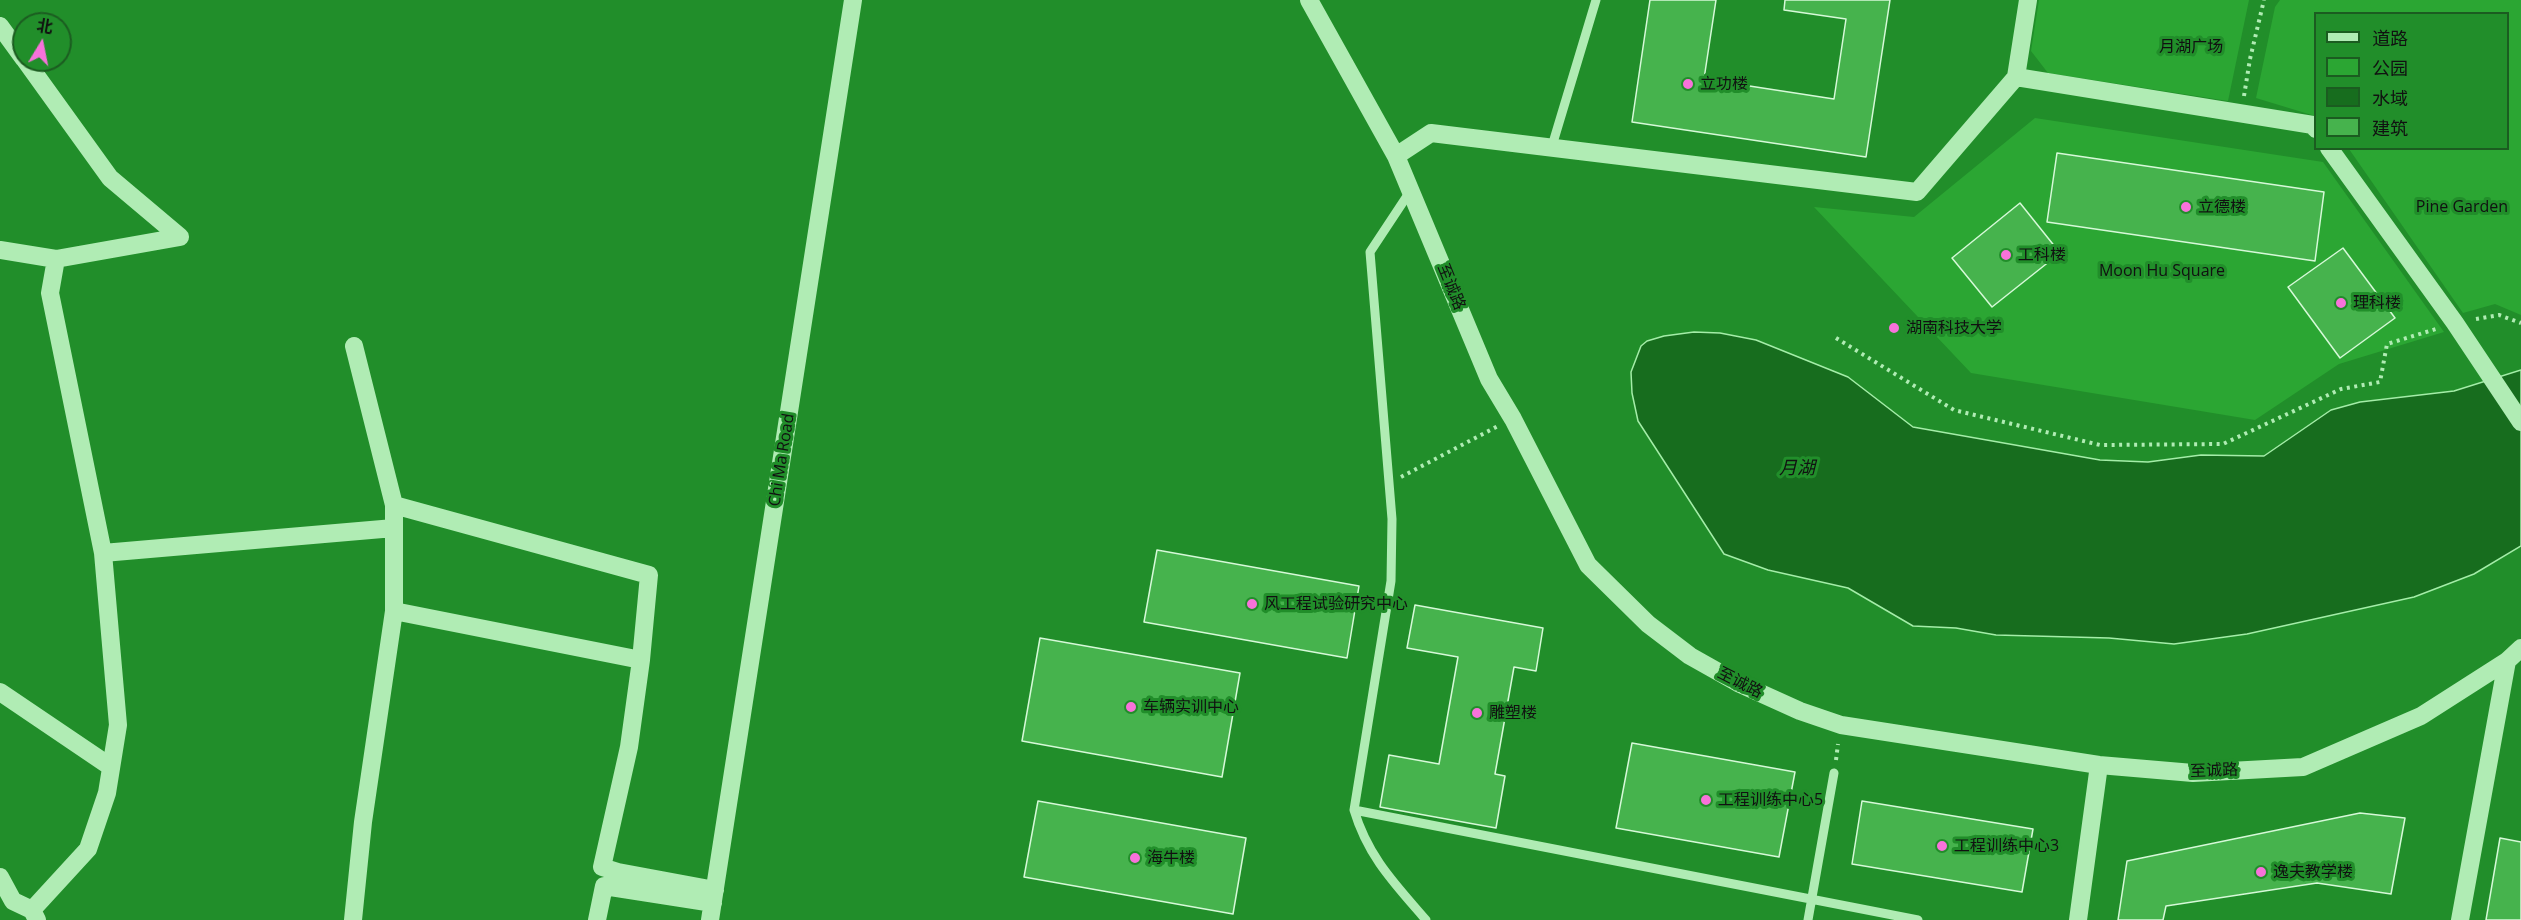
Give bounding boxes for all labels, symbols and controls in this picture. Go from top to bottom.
north arrow [12,12,72,72]
legend [2314,12,2509,150]
text: 北 [35,14,55,38]
text: 道路 [2372,26,2408,50]
park label: 月湖广场 [2159,37,2223,57]
text: 公园 [2372,56,2408,80]
place label: 立功楼 [1700,74,1748,94]
marker: 立功楼 [1681,77,1695,91]
text: 水域 [2372,86,2408,110]
text: 建筑 [2372,116,2408,140]
place label: 立德楼 [2198,197,2246,217]
park label: Pine Garden [2416,197,2508,217]
marker: 立德楼 [2179,200,2193,214]
place label: 工科楼 [2018,245,2066,265]
marker: 工科楼 [1999,248,2013,262]
street label: 至诚路 [1433,261,1469,313]
park label: Moon Hu Square [2099,261,2225,281]
place label: 理科楼 [2353,293,2401,313]
marker: 理科楼 [2334,296,2348,310]
place label: 湖南科技大学 [1906,318,2002,338]
marker: 湖南科技大学 [1887,321,1901,335]
street label: Chi Ma Road [765,412,799,508]
water label: 月湖 [1779,458,1815,480]
place label: 风工程试验研究中心 [1264,594,1408,614]
marker: 风工程试验研究中心 [1245,597,1259,611]
street label: 至诚路 [1714,664,1766,702]
place label: 车辆实训中心 [1143,697,1239,717]
marker: 车辆实训中心 [1124,700,1138,714]
place label: 雕塑楼 [1489,703,1537,723]
marker: 雕塑楼 [1470,706,1484,720]
street label: 至诚路 [2190,761,2238,781]
place label: 工程训练中心5 [1718,790,1823,810]
marker: 工程训练中心5 [1699,793,1713,807]
place label: 工程训练中心3 [1954,836,2059,856]
marker: 工程训练中心3 [1935,839,1949,853]
place label: 海牛楼 [1147,848,1195,868]
marker: 海牛楼 [1128,851,1142,865]
place label: 逸夫教学楼 [2273,862,2353,882]
marker: 逸夫教学楼 [2254,865,2268,879]

